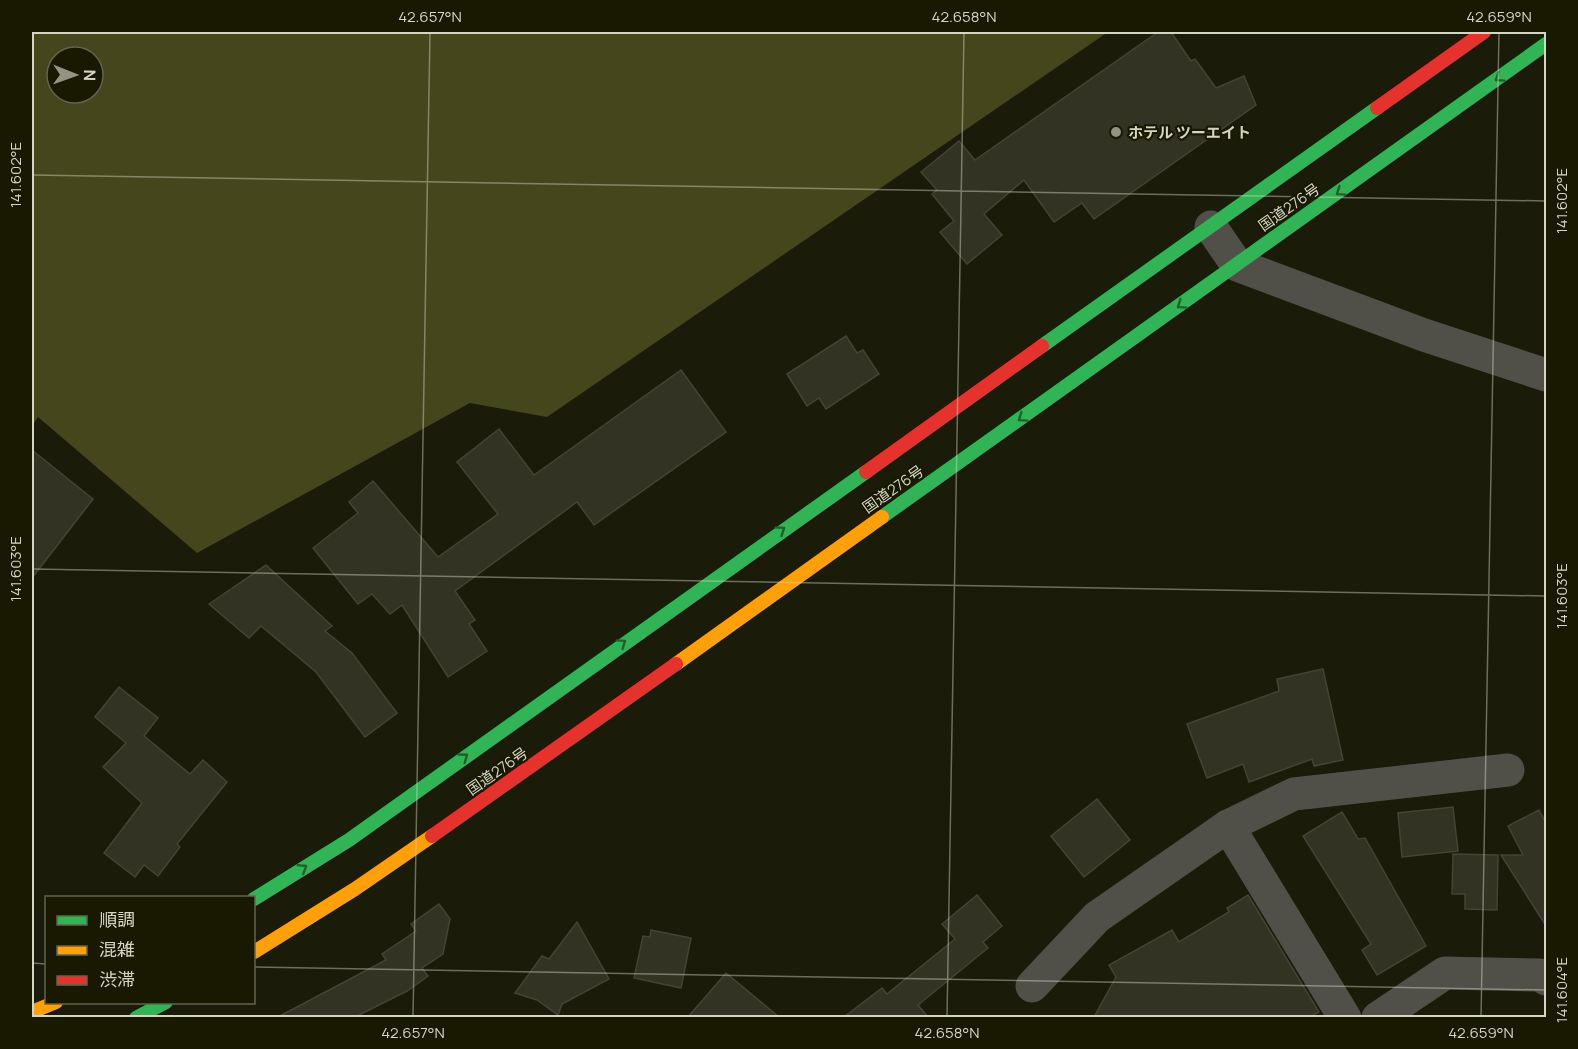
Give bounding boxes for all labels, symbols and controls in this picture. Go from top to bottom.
text: 42.657°N [398,6,462,27]
text: 42.658°N [932,6,996,27]
text: 42.659°N [1466,6,1532,27]
north arrow [45,45,105,105]
text: N [79,69,101,81]
one-way arrow [1494,71,1505,82]
place label: ホテル ツーエイト [1128,122,1251,143]
marker: ホテル ツーエイト [1109,125,1123,139]
text: 141.602°E [5,142,26,208]
text: 141.602°E [1551,168,1572,234]
street label: 国道276号 [1254,178,1324,236]
one-way arrow [1336,185,1347,196]
one-way arrow [1177,298,1188,309]
one-way arrow [1018,411,1029,422]
street label: 国道276号 [858,460,928,518]
one-way arrow [775,527,786,538]
text: 141.603°E [5,536,26,602]
text: 141.603°E [1551,563,1572,629]
one-way arrow [616,640,627,651]
street label: 国道276号 [462,742,532,800]
one-way arrow [457,753,468,764]
one-way arrow [297,863,307,875]
legend [45,896,255,1004]
text: 順調 [99,907,135,931]
text: 混雑 [99,937,135,961]
text: 141.604°E [1551,957,1572,1023]
text: 渋滞 [99,967,135,991]
text: 42.657°N [381,1022,445,1043]
text: 42.658°N [915,1022,979,1043]
text: 42.659°N [1448,1022,1514,1043]

